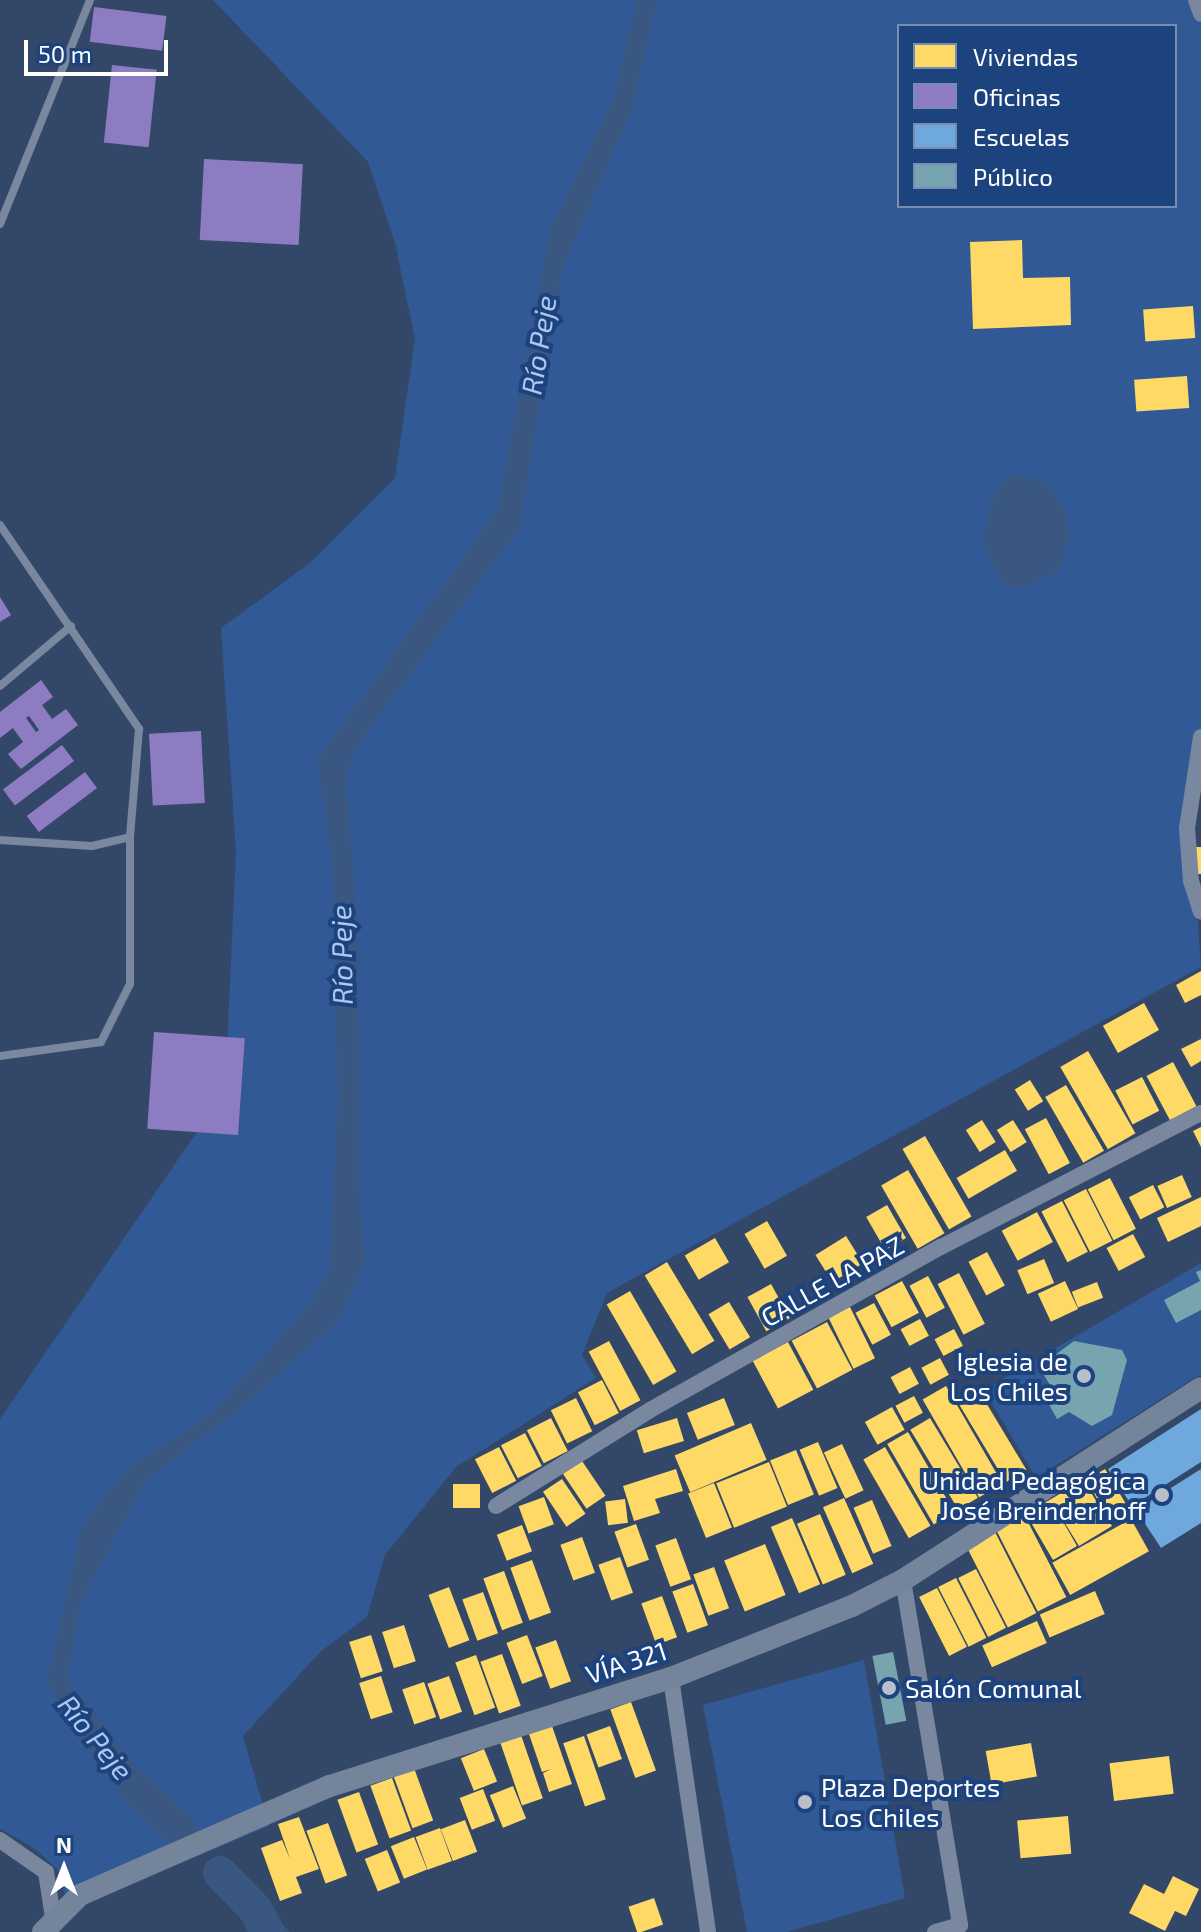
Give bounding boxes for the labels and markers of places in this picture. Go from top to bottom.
place label: Iglesia de Los Chiles [950,1345,1068,1406]
marker: Iglesia de Los Chiles [1075,1367,1093,1385]
place label: Unidad Pedagógica José Breinderhoff [922,1464,1146,1526]
marker: Unidad Pedagógica José Breinderhoff [1153,1486,1171,1504]
place label: Salón Comunal [905,1672,1082,1704]
marker: Salón Comunal [880,1679,898,1697]
place label: Plaza Deportes Los Chiles [821,1771,1000,1832]
marker: Plaza Deportes Los Chiles [796,1793,814,1811]

